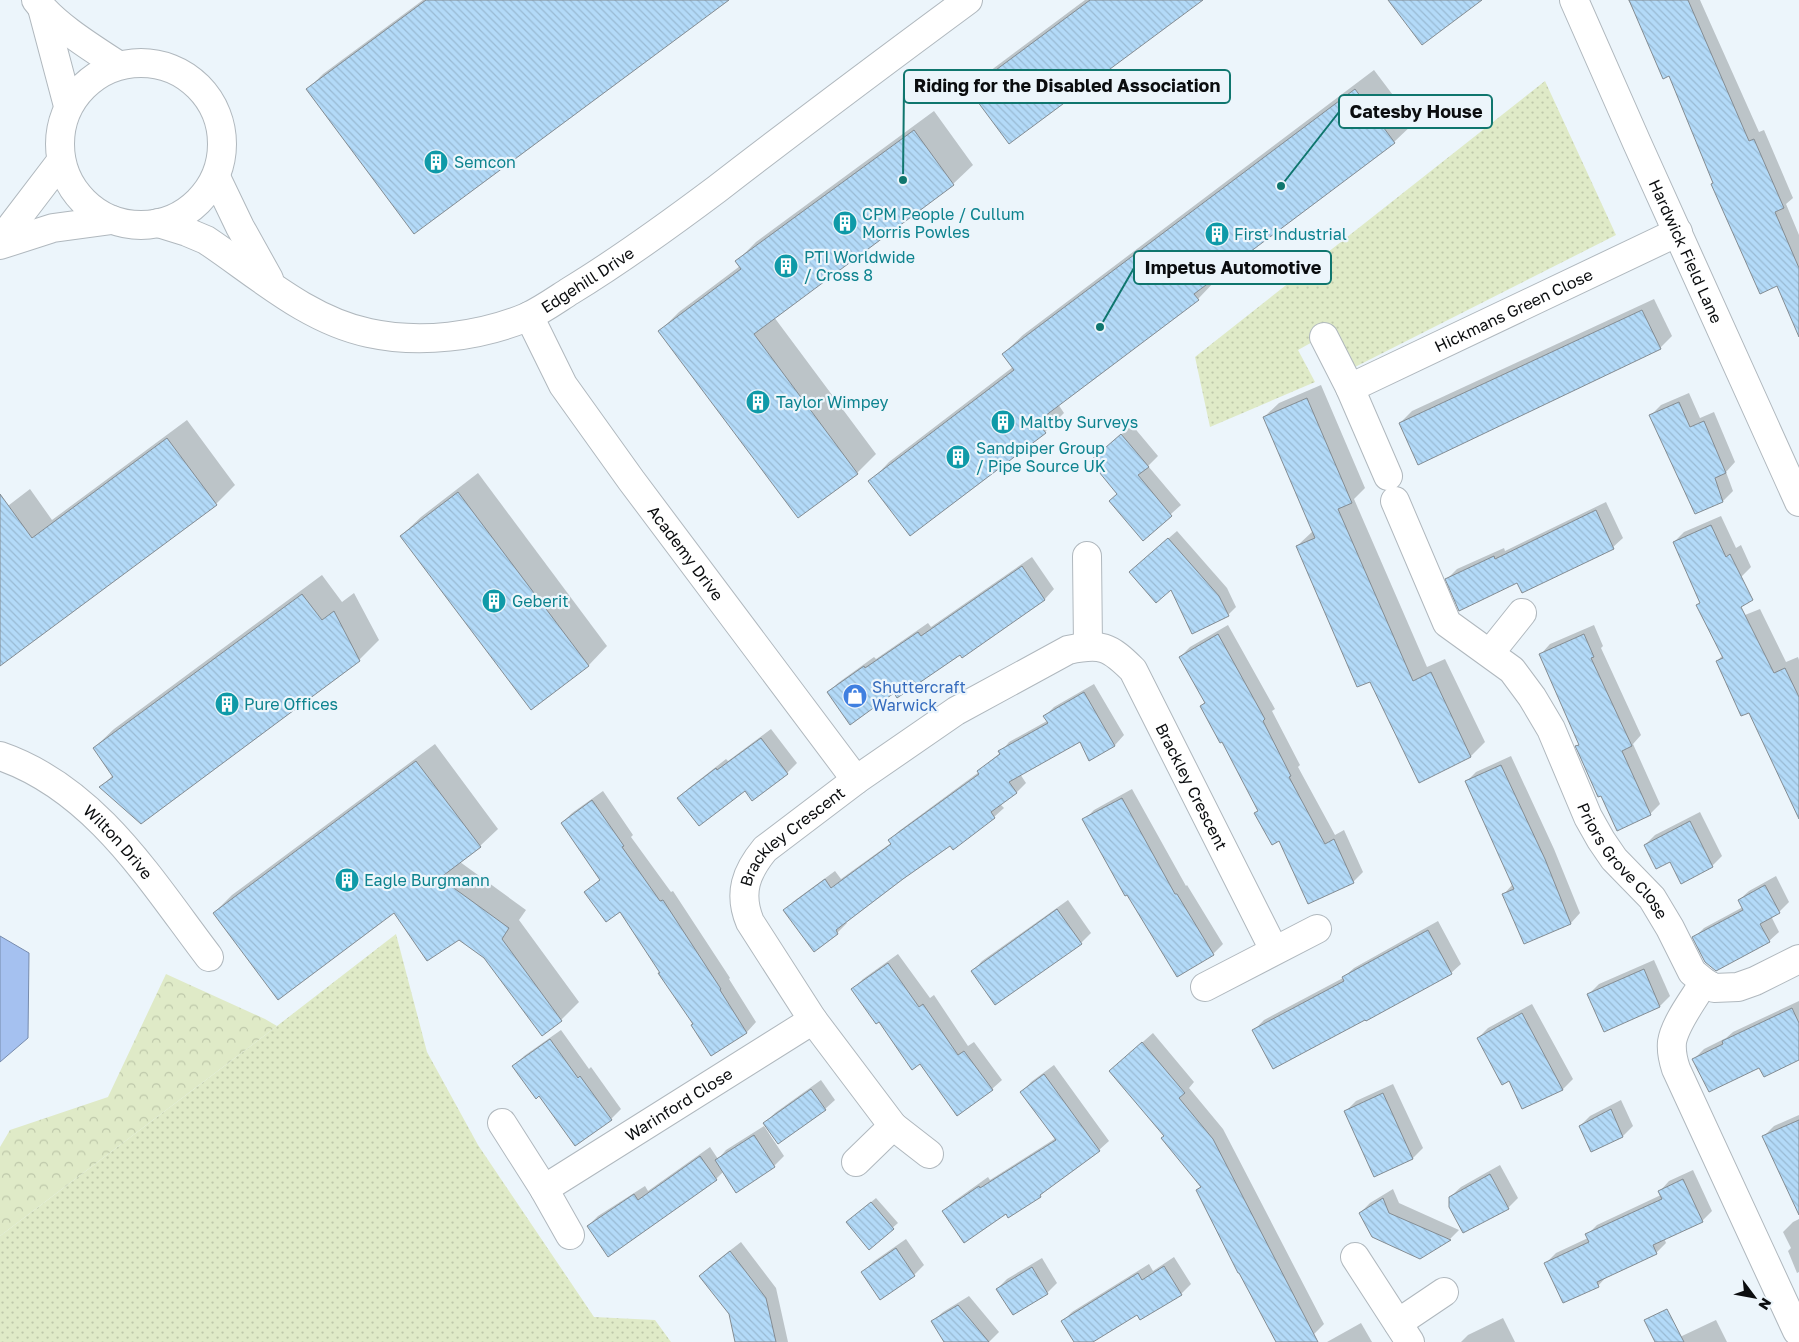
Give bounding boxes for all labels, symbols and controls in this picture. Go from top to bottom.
callout: Riding for the Disabled Association [904,70,1230,103]
text: Riding for the Disabled Association [914,74,1220,96]
callout: Catesby House [1339,95,1492,128]
text: Catesby House [1349,100,1483,122]
building icon: Semcon [423,149,449,175]
place label: Semcon [454,152,516,172]
street label: Hardwick Field Lane [1645,176,1727,326]
place label: CPM People / Cullum Morris Powles [862,204,1025,242]
building icon: CPM People / Cullum Morris Powles [832,210,858,236]
building icon: First Industrial [1204,221,1230,247]
place label: First Industrial [1234,224,1347,244]
street label: Edgehill Drive [537,242,638,317]
place label: PTI Worldwide / Cross 8 [804,247,915,285]
callout: Impetus Automotive [1134,251,1331,284]
building icon: PTI Worldwide / Cross 8 [773,253,799,279]
text: Impetus Automotive [1145,256,1322,278]
street label: Hickmans Green Close [1431,264,1596,356]
building icon: Taylor Wimpey [745,389,771,415]
place label: Taylor Wimpey [776,392,889,412]
building icon: Maltby Surveys [990,409,1016,435]
place label: Maltby Surveys [1020,412,1138,432]
place label: Sandpiper Group / Pipe Source UK [976,438,1106,476]
building icon: Sandpiper Group / Pipe Source UK [945,444,971,470]
street label: Academy Drive [644,501,728,605]
building icon: Geberit [481,588,507,614]
place label: Geberit [512,591,569,611]
place label: Shuttercraft Warwick [872,677,966,715]
shop icon: Shuttercraft Warwick [842,683,868,709]
building icon: Pure Offices [214,691,240,717]
place label: Pure Offices [244,694,338,714]
street label: Brackley Crescent [1151,720,1232,853]
street label: Brackley Crescent [735,782,849,889]
street label: Wilton Drive [79,800,157,883]
street label: Priors Grove Close [1573,800,1672,923]
building icon: Eagle Burgmann [334,867,360,893]
place label: Eagle Burgmann [364,870,490,890]
street label: Warinford Close [621,1063,736,1146]
north arrow [1729,1272,1779,1322]
text: N [1755,1295,1775,1313]

